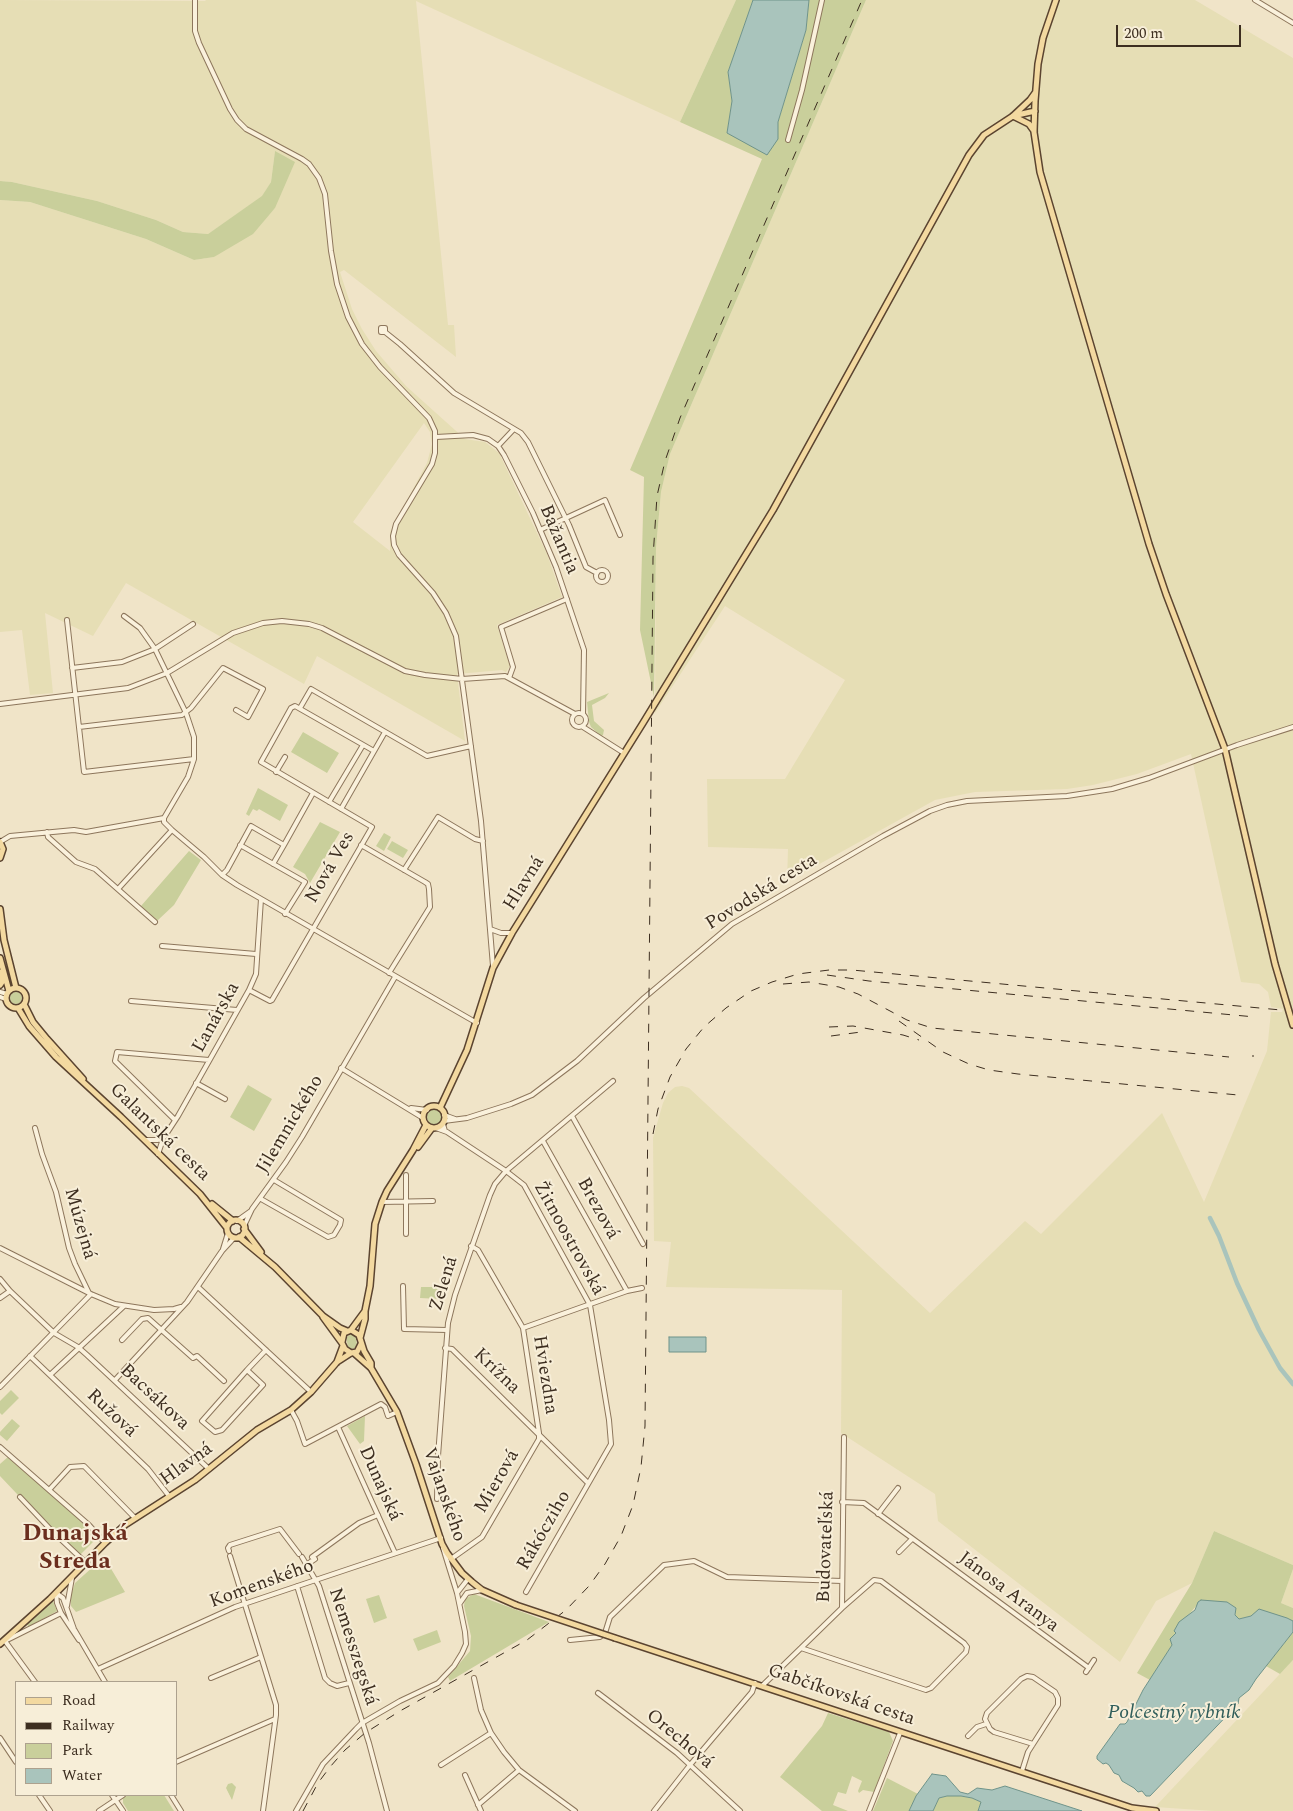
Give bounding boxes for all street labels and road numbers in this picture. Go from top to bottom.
street label: Bažantia [533,502,583,578]
street label: Nová Ves [301,828,361,908]
street label: Povodská cesta [702,850,822,936]
street label: Hlavná [500,853,550,915]
street label: Ľanárska [188,979,246,1057]
street label: Jilemnického [253,1072,329,1178]
street label: Galantská cesta [104,1079,214,1187]
street label: Brezová [571,1174,623,1244]
street label: Žitnoostrovská [527,1178,609,1300]
street label: Múzejná [58,1186,100,1262]
street label: Zelená [426,1254,464,1314]
street label: Hviezdna [527,1334,561,1416]
street label: Krížna [468,1344,524,1400]
street label: Bacsákova [114,1360,194,1436]
street label: Ružová [81,1385,141,1443]
street label: Hlavná [156,1438,218,1492]
street label: Dunajská [352,1443,406,1525]
street label: Vajanského [416,1445,470,1545]
street label: Mierová [471,1446,525,1518]
street label: Rákócziho [513,1487,577,1575]
street label: Budovateľská [814,1491,840,1603]
street label: Jánosa Aranya [953,1548,1063,1638]
street label: Komenského [207,1556,317,1614]
street label: Nemesszegská [322,1585,382,1709]
street label: Gabčíkovská cesta [764,1660,918,1732]
street label: Orechová [641,1705,717,1775]

